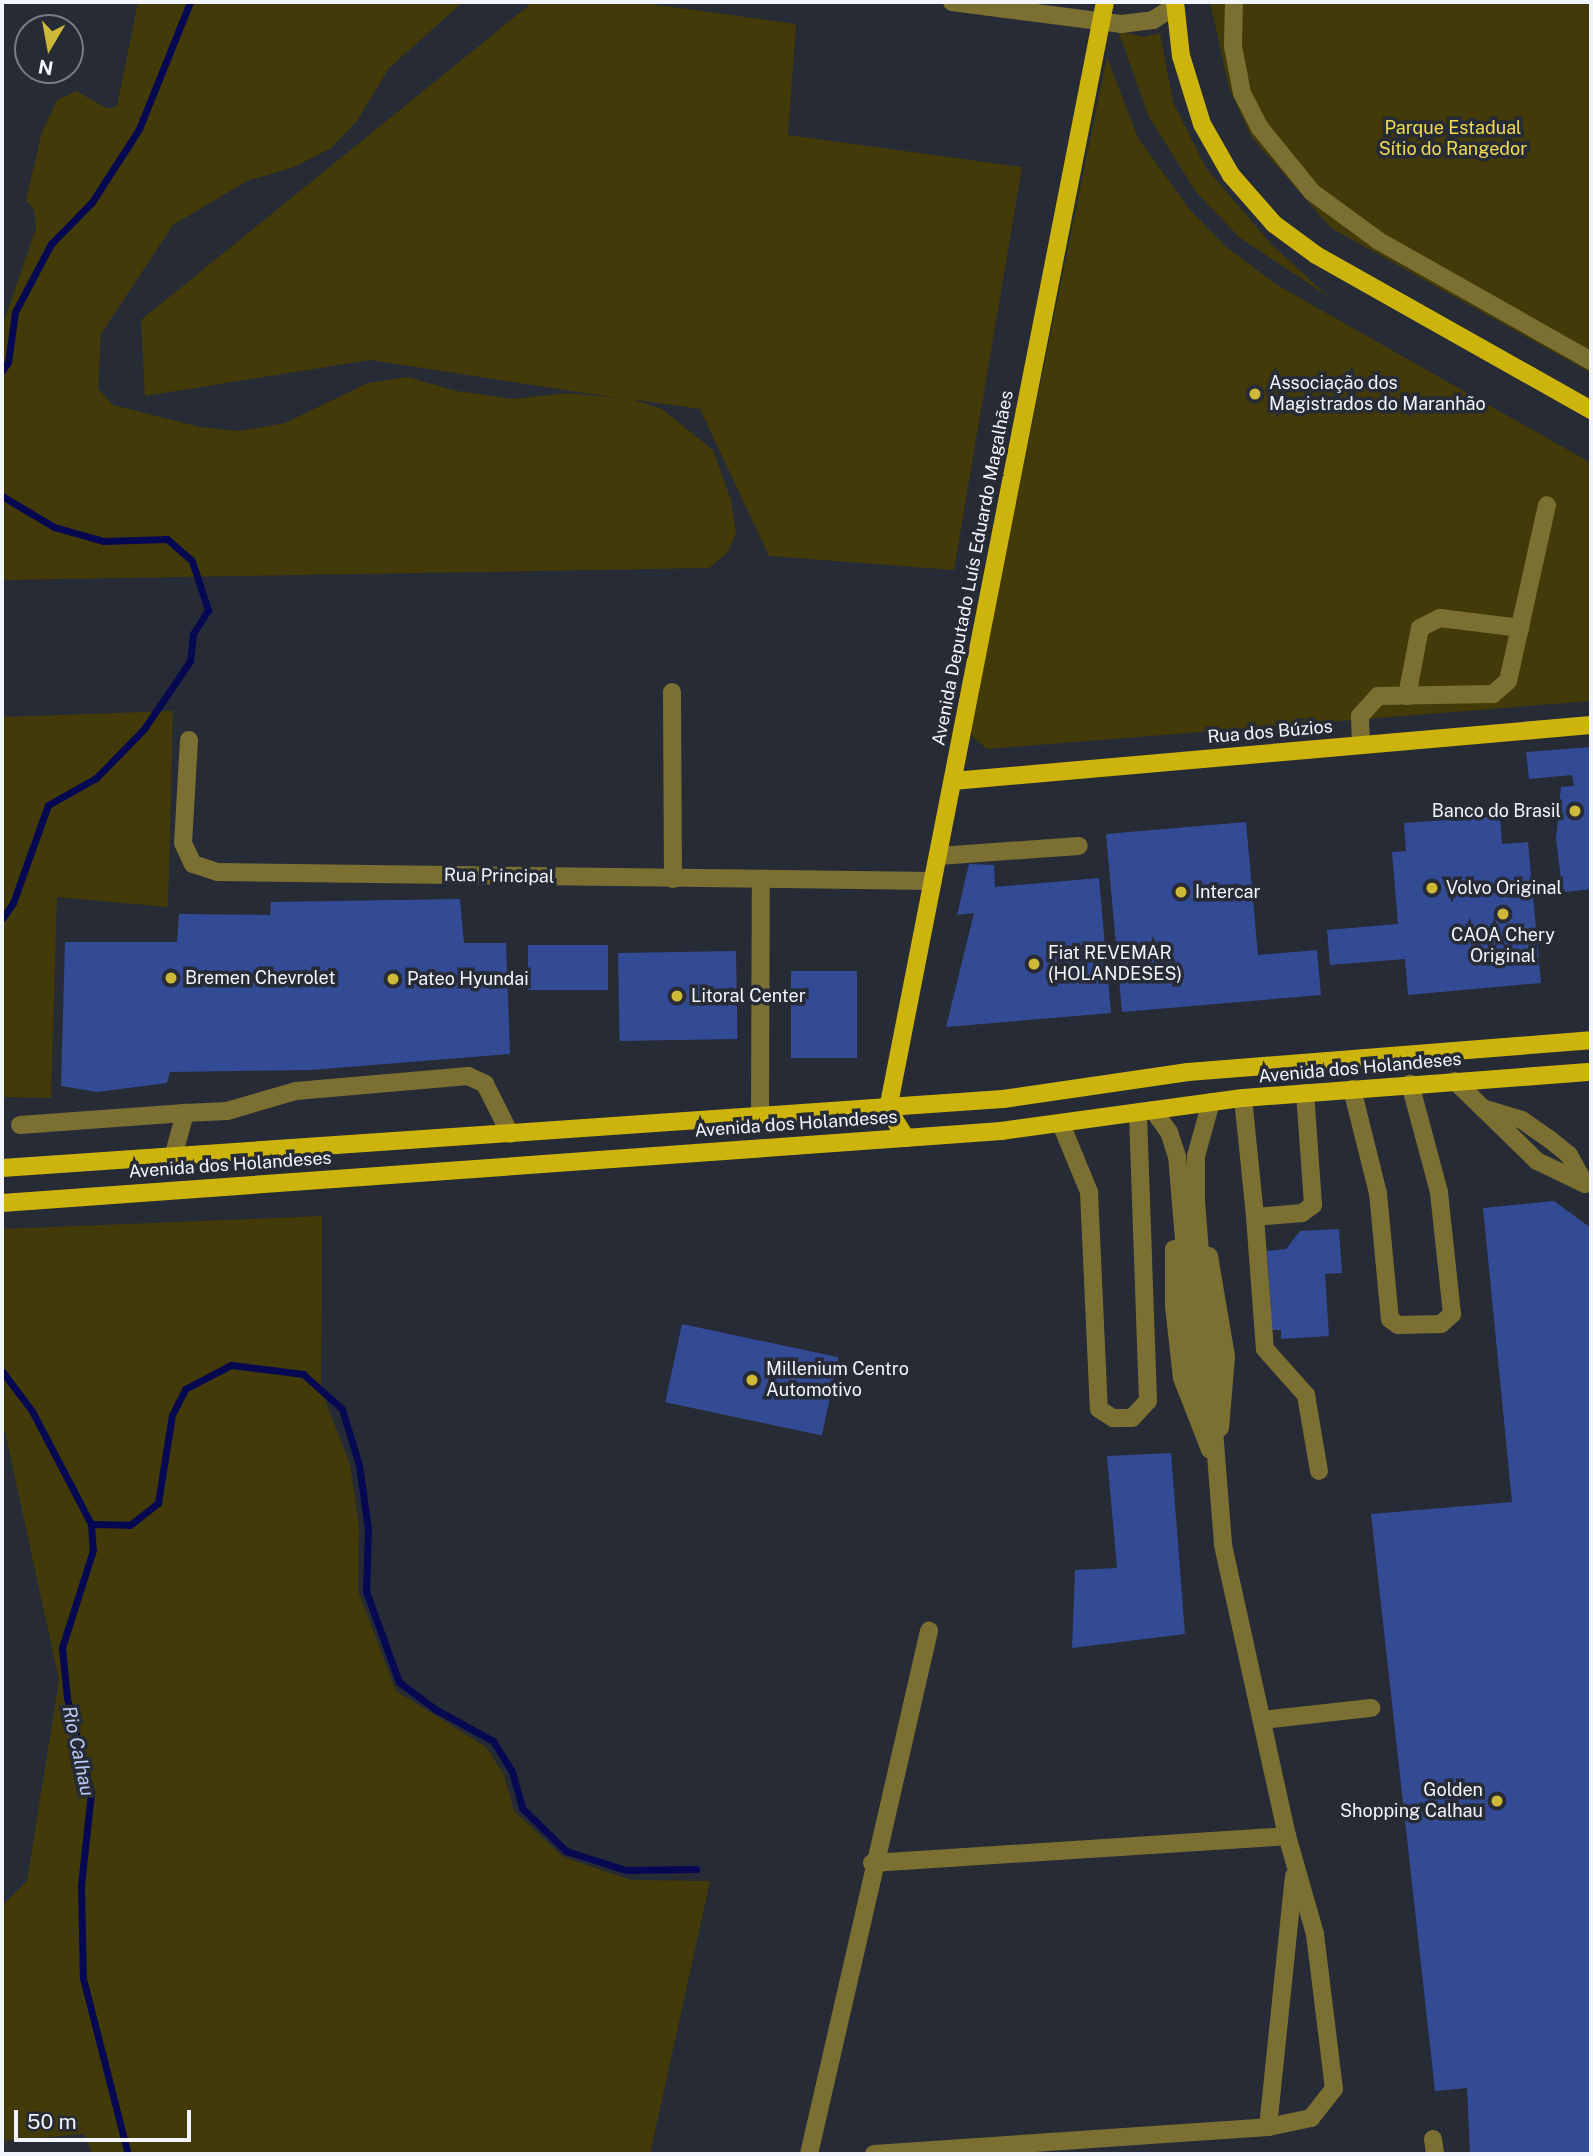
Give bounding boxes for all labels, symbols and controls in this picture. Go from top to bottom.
north arrow [14,14,84,84]
text: N [36,56,55,80]
park label: Parque Estadual Sítio do Rangedor [1378,118,1528,160]
place label: Associação dos Magistrados do Maranhão [1269,373,1486,416]
marker: Associação dos Magistrados do Maranhão [1247,386,1263,402]
street label: Avenida Deputado Luís Eduardo Magalhães [928,388,1018,748]
street label: Rua dos Búzios [1206,716,1334,748]
place label: Banco do Brasil [1431,800,1561,822]
marker: Banco do Brasil [1567,803,1583,819]
street label: Rua Principal [444,864,554,888]
place label: Volvo Original [1446,877,1562,899]
marker: Volvo Original [1424,880,1440,896]
place label: Intercar [1195,881,1261,903]
marker: Intercar [1173,884,1189,900]
marker: CAOA Chery Original [1495,906,1511,922]
place label: CAOA Chery Original [1451,925,1555,968]
place label: Fiat REVEMAR (HOLANDESES) [1048,943,1182,986]
marker: Fiat REVEMAR (HOLANDESES) [1026,956,1042,972]
place label: Bremen Chevrolet [185,967,335,989]
place label: Pateo Hyundai [407,968,529,990]
marker: Bremen Chevrolet [163,970,179,986]
marker: Pateo Hyundai [385,971,401,987]
place label: Litoral Center [691,985,806,1007]
marker: Litoral Center [669,988,685,1004]
street label: Avenida dos Holandeses [1258,1048,1462,1088]
street label: Avenida dos Holandeses [694,1106,898,1142]
street label: Avenida dos Holandeses [128,1147,332,1183]
place label: Millenium Centro Automotivo [766,1359,909,1402]
marker: Millenium Centro Automotivo [744,1372,760,1388]
water label: Rio Calhau [57,1704,99,1798]
place label: Golden Shopping Calhau [1340,1780,1483,1823]
marker: Golden Shopping Calhau [1489,1793,1505,1809]
scale bar [18,2096,194,2140]
text: 50 m [27,2109,77,2134]

